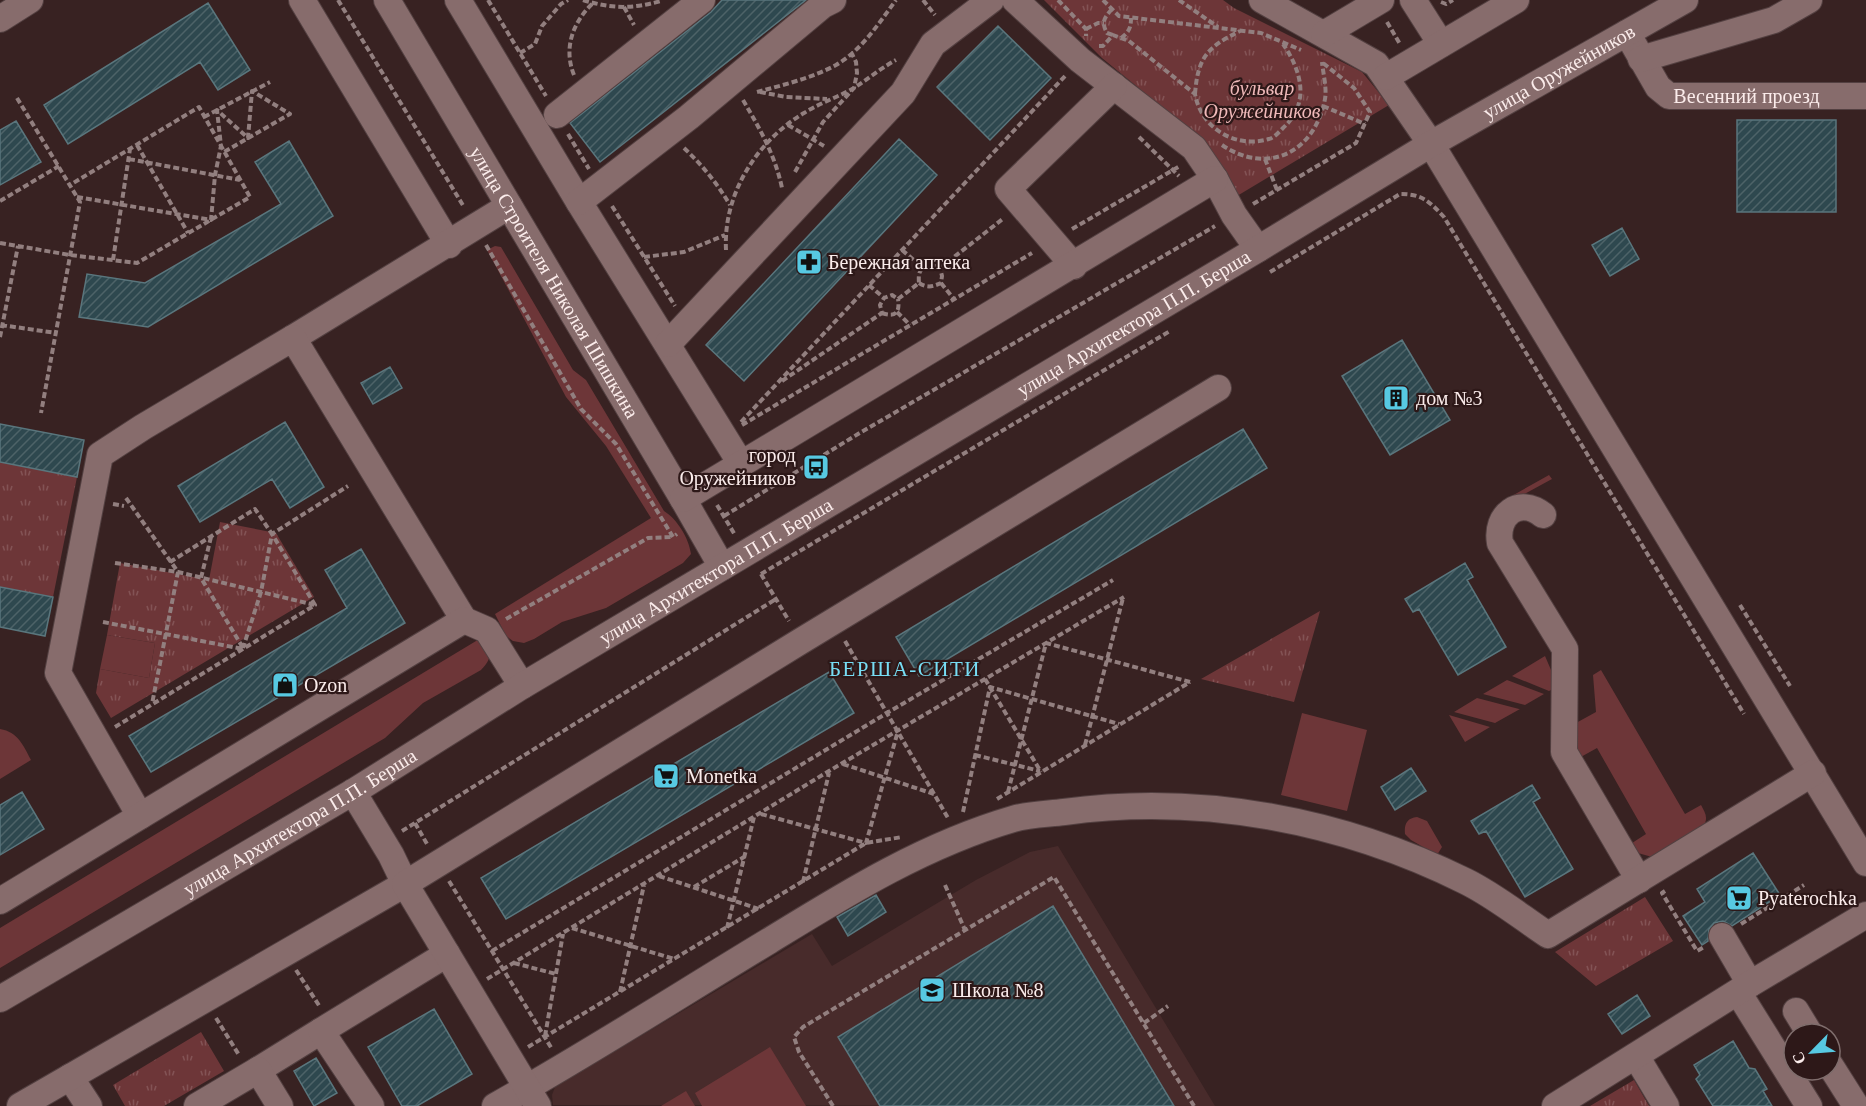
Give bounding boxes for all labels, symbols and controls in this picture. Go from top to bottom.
street label: улица Оружейников [1479,20,1639,124]
park label: бульвар Оружейников [1204,77,1321,123]
street label: Весенний проезд [1673,85,1820,108]
street label: улица Строителя Николая Шишкина [464,142,643,422]
street label: улица Архитектора П.П. Берша [1013,245,1254,401]
pharmacy icon: Бережная аптека [794,247,824,277]
place label: Бережная аптека [828,251,970,274]
building icon: дом №3 [1381,383,1411,413]
place label: дом №3 [1416,387,1483,410]
place label: город Оружейников [679,444,796,490]
bus stop icon: город Оружейников [801,452,831,482]
street label: улица Архитектора П.П. Берша [595,493,836,650]
district label: БЕРША-СИТИ [829,657,981,681]
shop icon: Ozon [270,670,300,700]
place label: Ozon [304,674,347,696]
street label: улица Архитектора П.П. Берша [179,744,420,901]
supermarket icon: Monetka [651,761,681,791]
place label: Monetka [686,765,757,787]
supermarket icon: Pyaterochka [1724,883,1754,913]
place label: Pyaterochka [1758,887,1857,910]
school or university icon: Школа №8 [917,975,947,1005]
place label: Школа №8 [952,979,1044,1001]
north arrow [1782,1022,1842,1082]
text: С [1789,1049,1809,1067]

